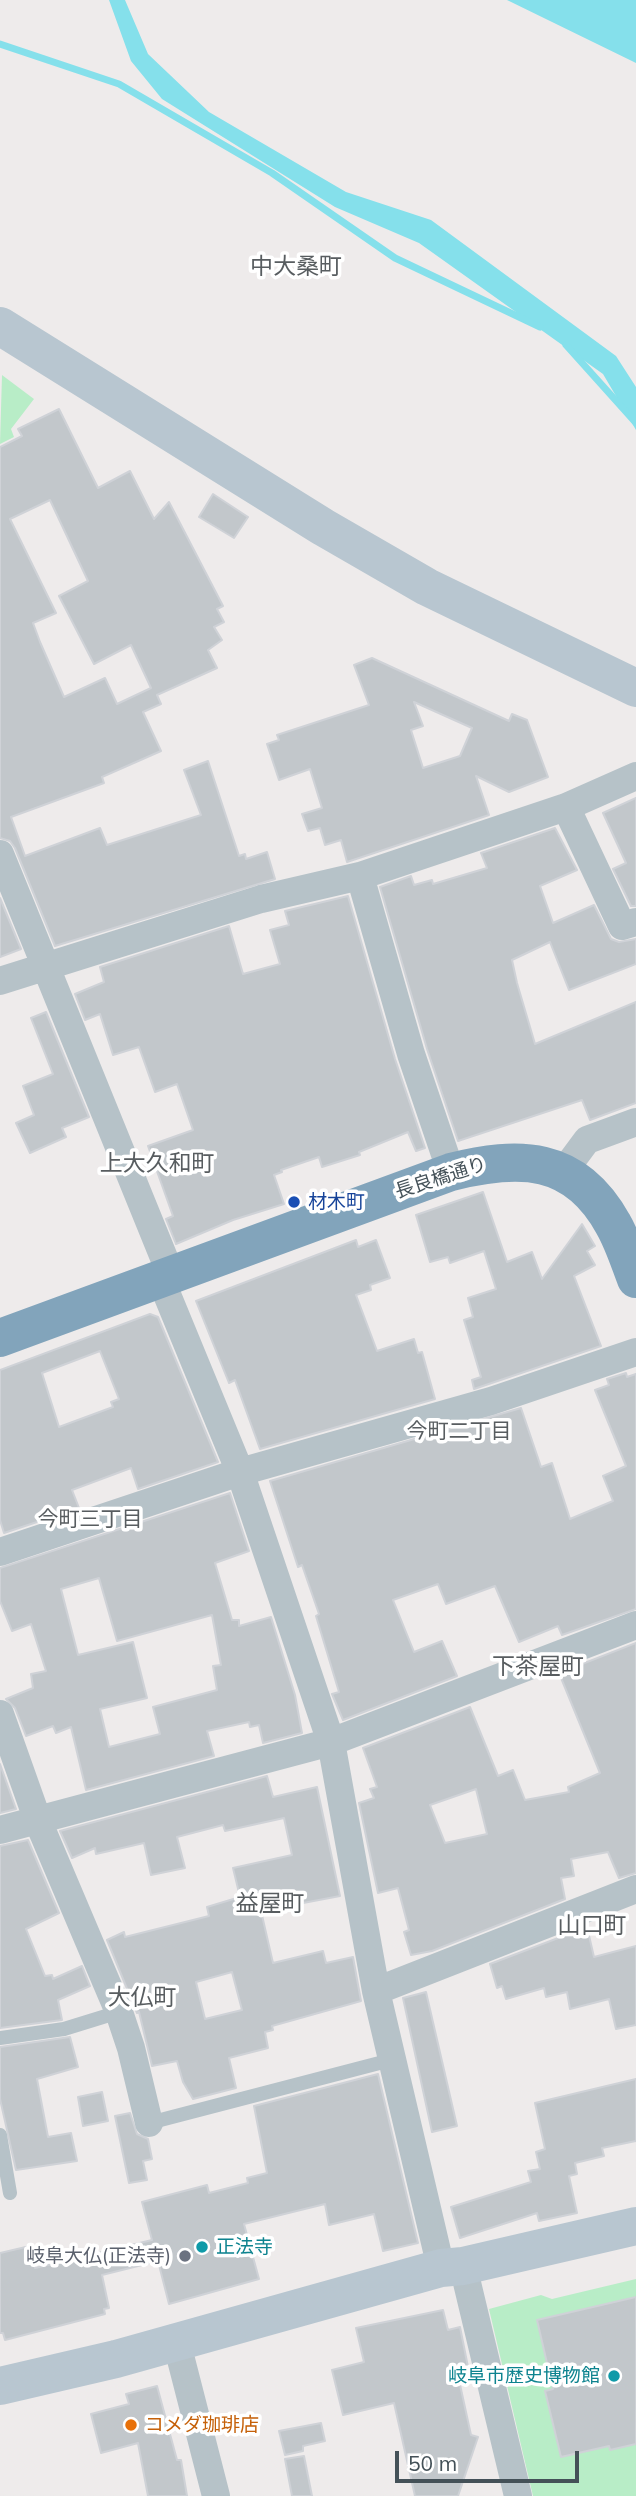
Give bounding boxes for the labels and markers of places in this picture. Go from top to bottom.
place label: 材木町 [308,1191,365,1213]
marker: 材木町 [286,1194,302,1210]
place label: 正法寺 [216,2236,273,2258]
marker: 正法寺 [194,2239,210,2255]
place label: 岐阜大仏(正法寺) [26,2245,171,2267]
marker: 岐阜大仏(正法寺) [177,2248,193,2264]
place label: 岐阜市歴史博物館 [448,2365,600,2387]
marker: 岐阜市歴史博物館 [606,2368,622,2384]
place label: コメダ珈琲店 [145,2414,259,2436]
marker: コメダ珈琲店 [123,2417,139,2433]

